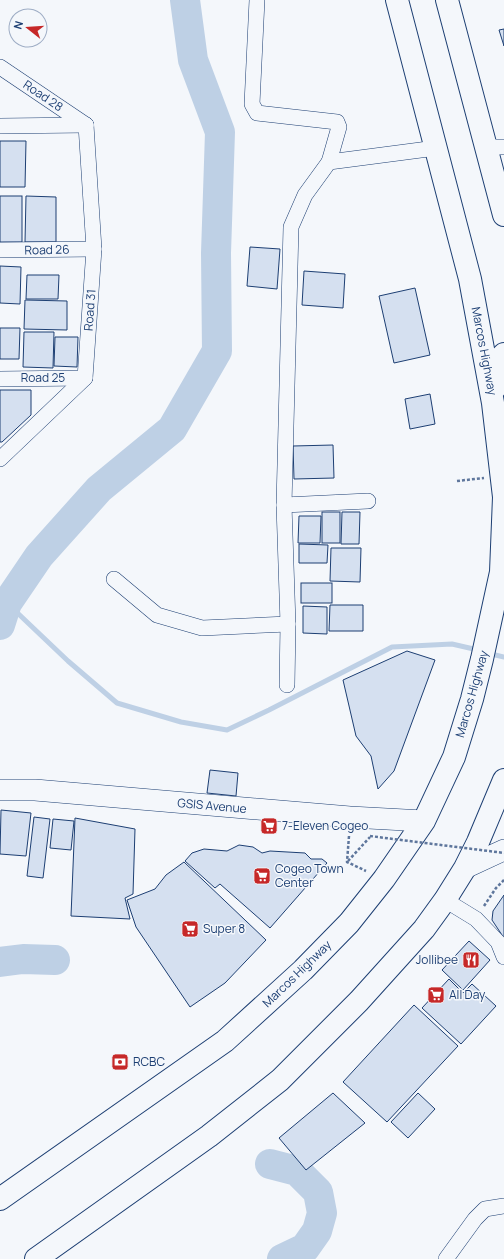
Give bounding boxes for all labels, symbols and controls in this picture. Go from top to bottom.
north arrow [8,8,48,48]
text: N [10,19,26,31]
street label: Road 28 [20,76,67,115]
street label: Road 26 [24,241,70,258]
street label: Road 31 [80,288,99,332]
street label: Marcos Highway [468,305,502,397]
street label: Road 25 [21,369,65,386]
street label: Marcos Highway [451,648,492,739]
street label: GSIS Avenue [177,794,247,817]
supermarket icon: 7-Eleven Cogeo [259,816,279,836]
place label: 7-Eleven Cogeo [282,817,368,834]
place label: Cogeo Town Center [275,860,344,891]
supermarket icon: Cogeo Town Center [252,866,272,886]
supermarket icon: Super 8 [180,919,200,939]
place label: Super 8 [203,920,245,937]
street label: Marcos Highway [258,936,335,1011]
restaurant icon: Jollibee [461,950,481,970]
place label: Jollibee [416,951,458,968]
supermarket icon: All Day [426,985,446,1005]
place label: All Day [449,986,486,1003]
bank icon: RCBC [110,1052,130,1072]
place label: RCBC [133,1053,165,1070]

